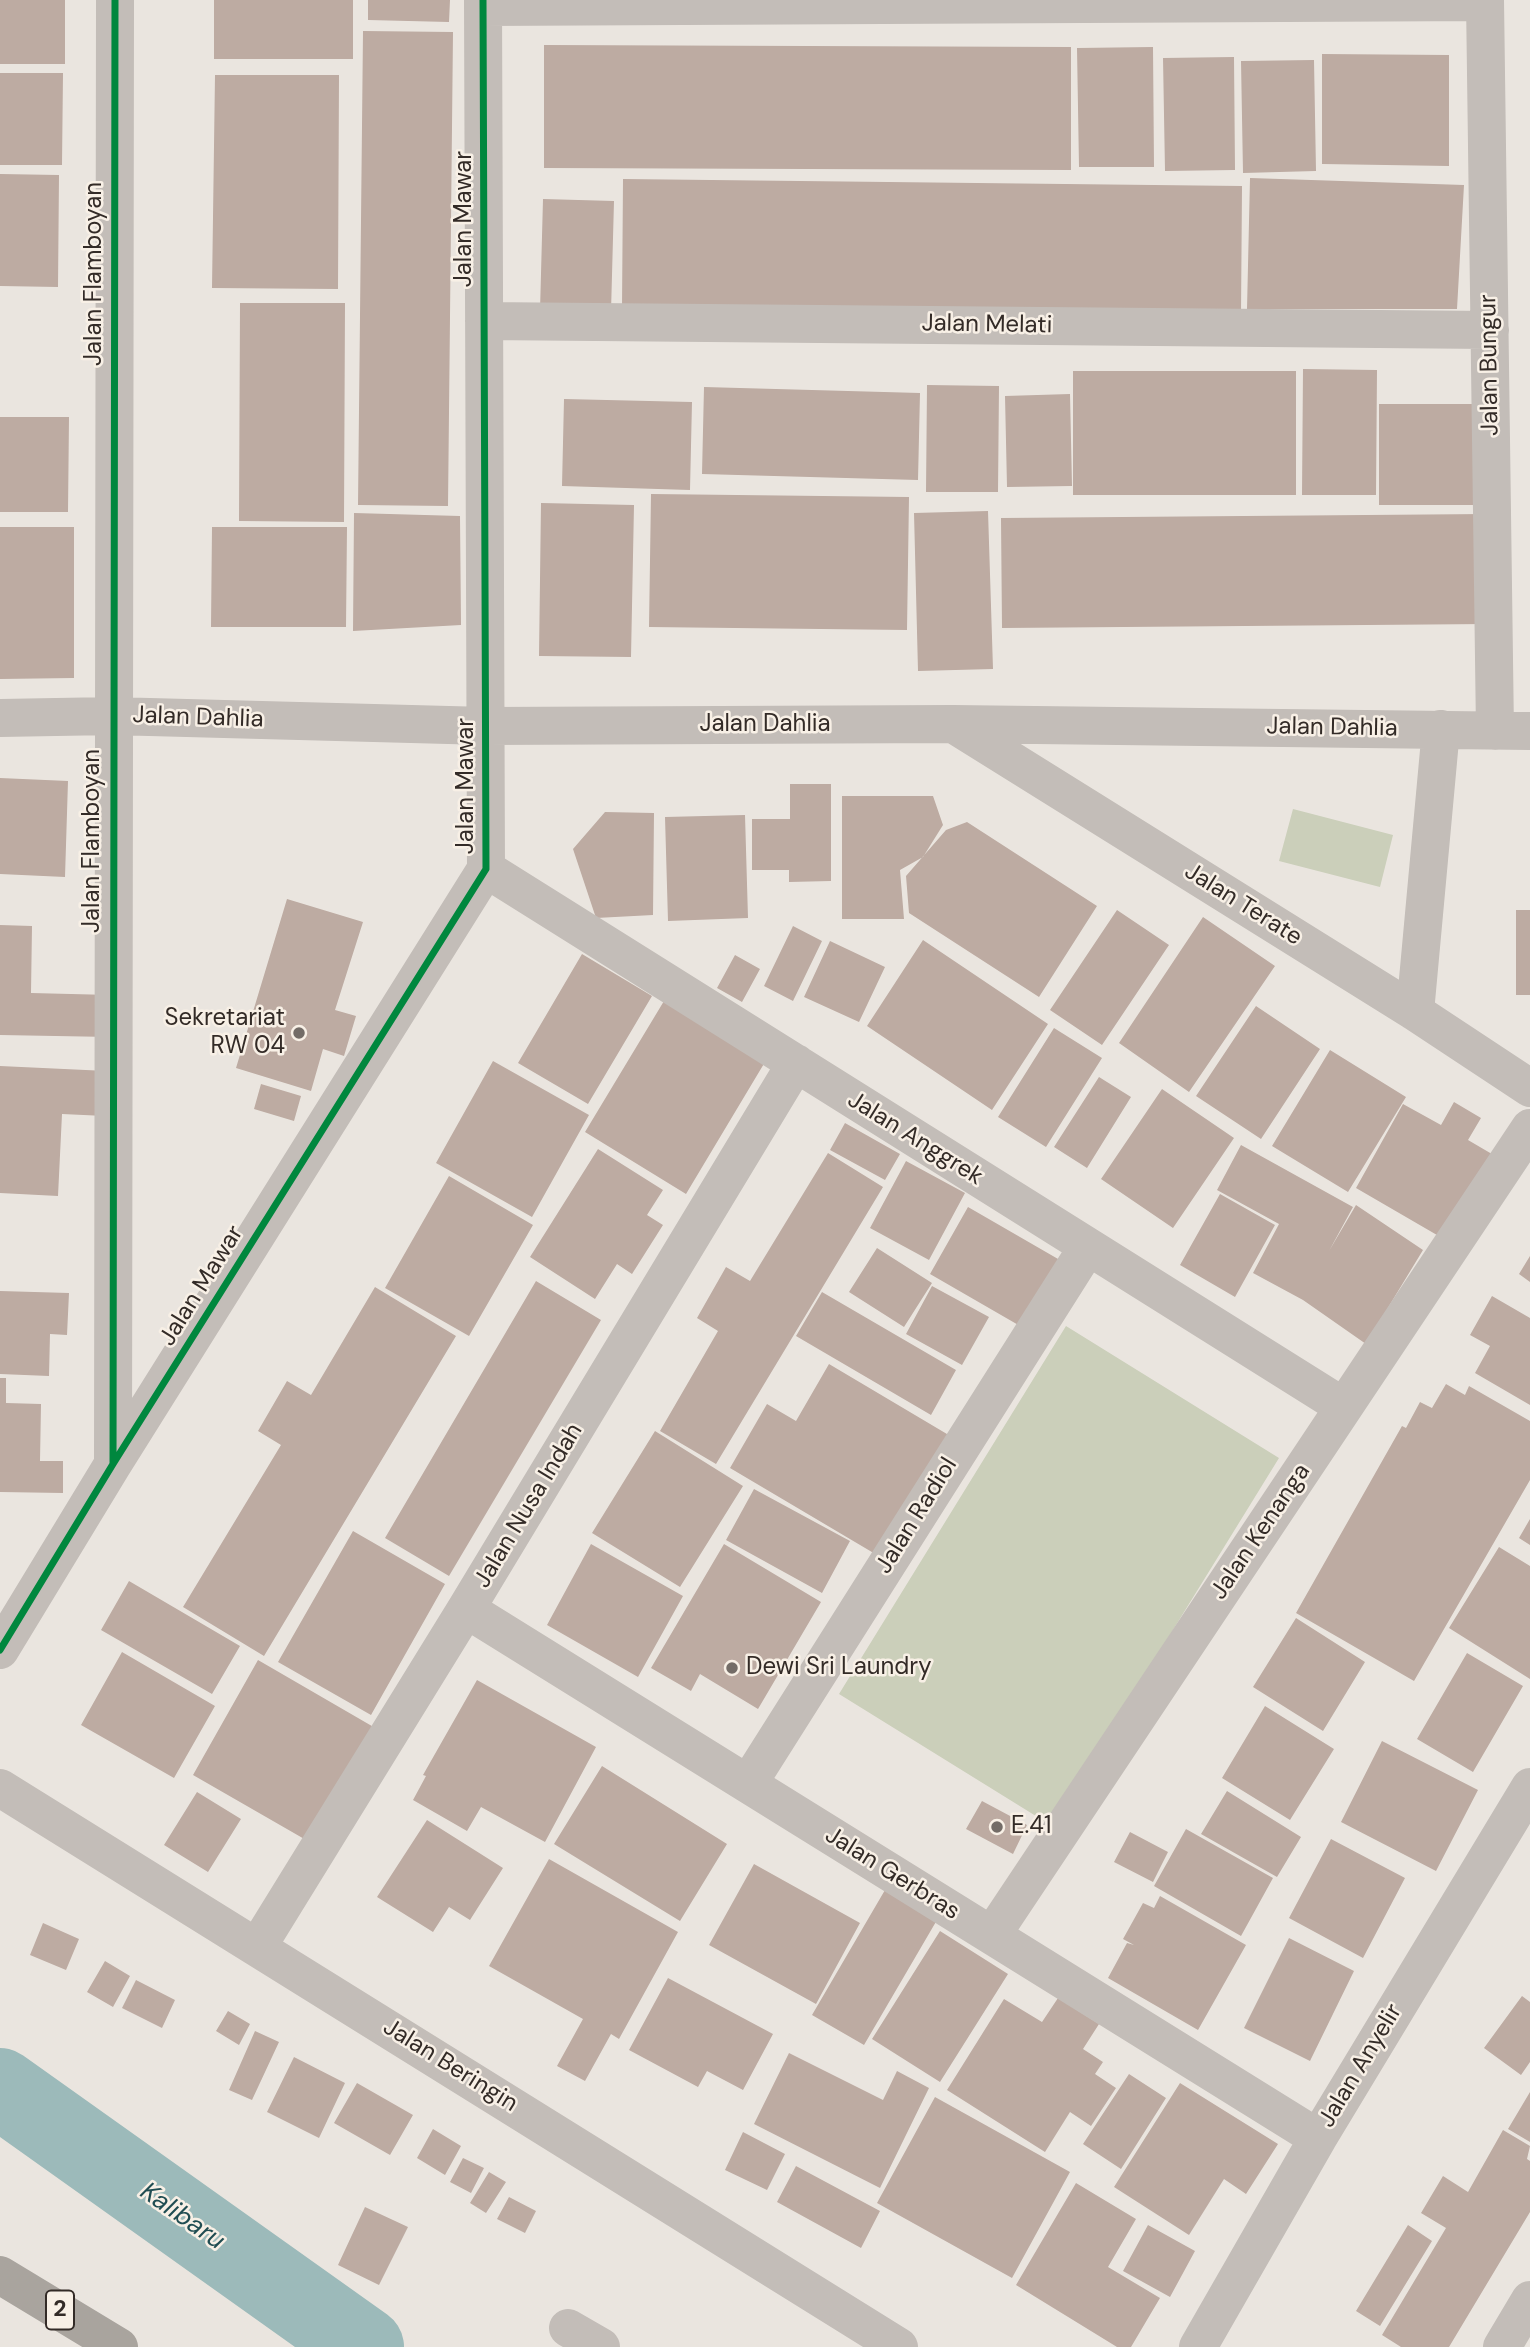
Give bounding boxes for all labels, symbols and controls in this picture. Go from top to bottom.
street label: Jalan Mawar [451,151,479,287]
street label: Jalan Flamboyan [81,182,109,366]
street label: Jalan Bungur [1474,294,1506,436]
street label: Jalan Melati [921,309,1053,341]
street label: Jalan Dahlia [132,701,264,735]
street label: Jalan Dahlia [699,711,831,739]
street label: Jalan Dahlia [1266,712,1398,744]
street label: Jalan Mawar [453,718,481,854]
street label: Jalan Flamboyan [79,749,107,933]
street label: Jalan Terate [1179,858,1307,952]
place label: Sekretariat RW 04 [164,1005,285,1061]
marker: Sekretariat RW 04 [291,1025,307,1041]
street label: Jalan Anggrek [842,1086,988,1192]
street label: Jalan Mawar [154,1221,250,1351]
street label: Jalan Nusa Indah [469,1419,589,1593]
street label: Jalan Radiol [870,1453,964,1579]
street label: Jalan Kenanga [1205,1459,1317,1605]
place label: Dewi Sri Laundry [746,1654,932,1682]
marker: Dewi Sri Laundry [724,1660,740,1676]
place label: E.41 [1011,1813,1051,1841]
marker: E.41 [989,1819,1005,1835]
street label: Jalan Gerbras [819,1821,965,1927]
street label: Jalan Anyelir [1313,1999,1409,2133]
street label: Jalan Beringin [377,2013,523,2119]
water label: Kalibaru [134,2177,230,2257]
road number: 2 [46,2290,74,2330]

